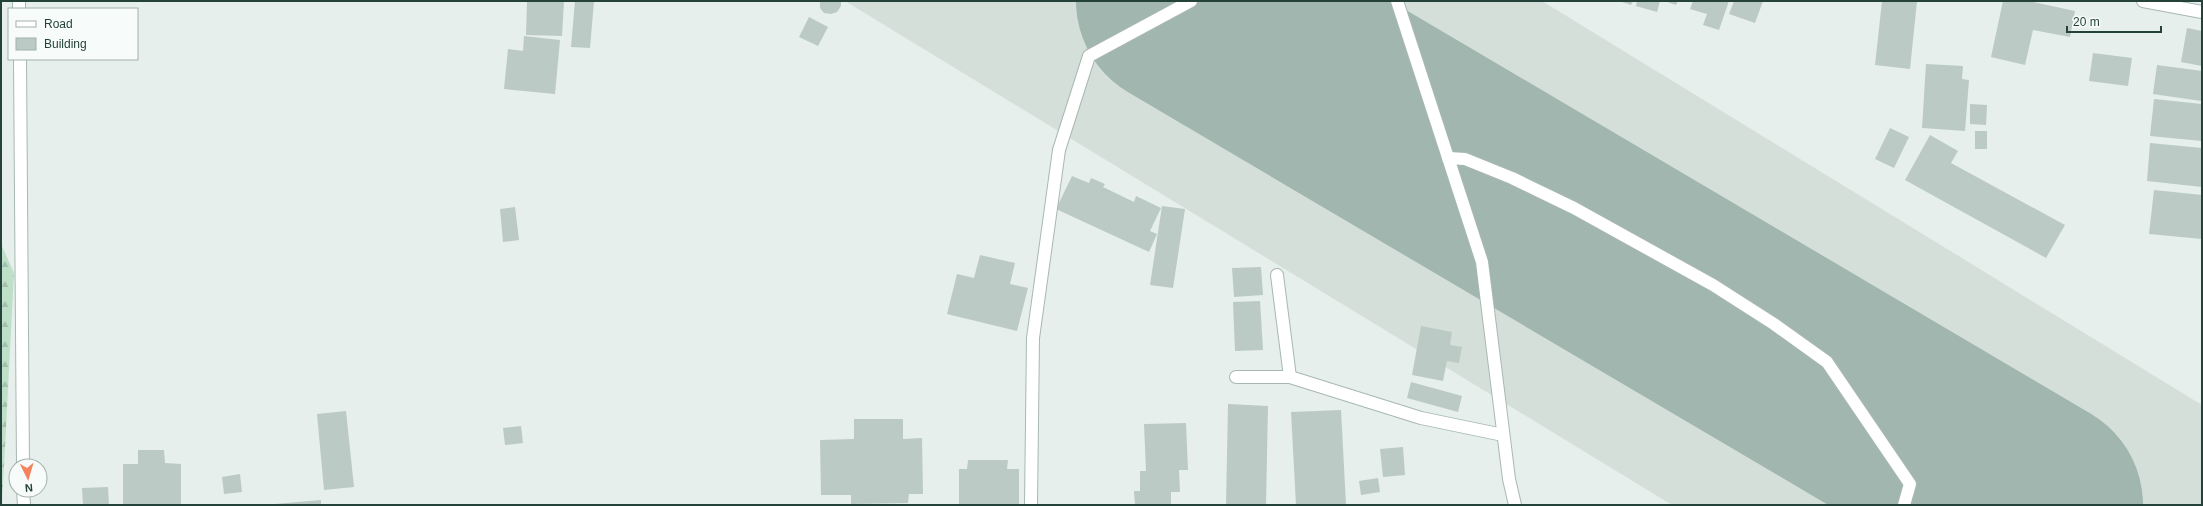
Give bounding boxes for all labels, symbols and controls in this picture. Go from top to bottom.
legend [8,8,138,60]
scale bar [2067,8,2161,34]
text: 20 m [2073,15,2100,29]
text: Road [44,17,73,31]
text: Building [44,37,87,51]
north arrow [8,458,48,498]
text: N [24,482,33,494]

